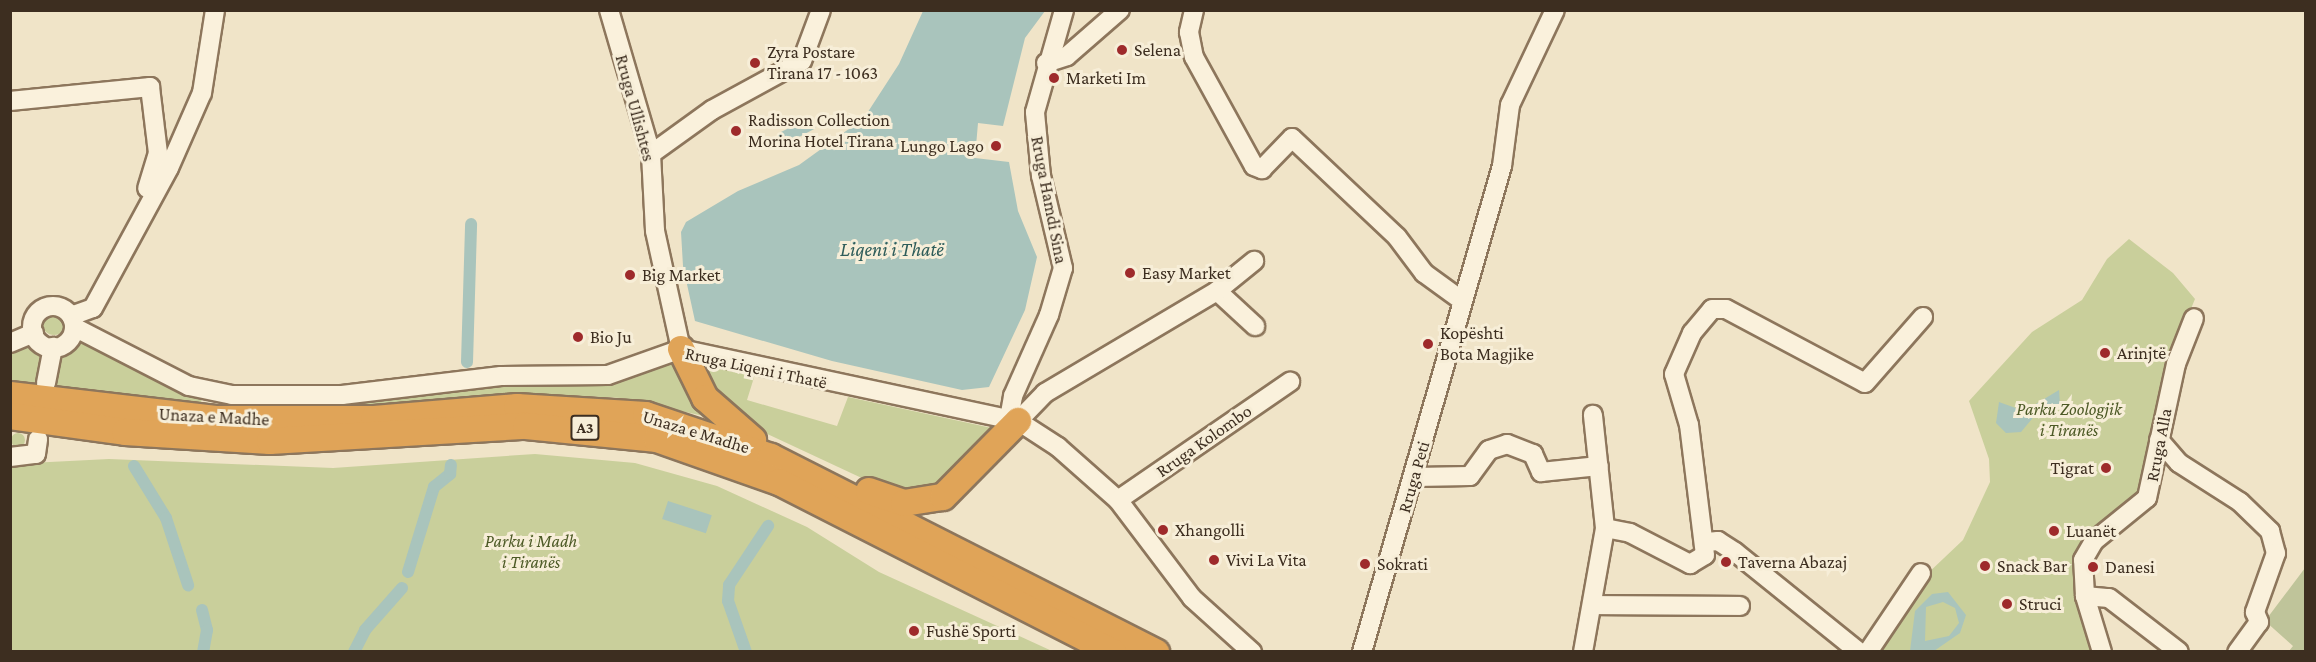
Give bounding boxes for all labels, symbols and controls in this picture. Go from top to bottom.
place label: Selena [1134,39,1181,61]
place label: Zyra Postare Tirana 17 - 1063 [767,42,878,84]
marker: Selena [1115,43,1129,57]
street label: Rruga Ullishtes [610,52,660,164]
marker: Zyra Postare Tirana 17 - 1063 [748,56,762,70]
place label: Marketi Im [1066,67,1146,89]
marker: Marketi Im [1047,71,1061,85]
place label: Radisson Collection Morina Hotel Tirana [748,110,894,152]
marker: Radisson Collection Morina Hotel Tirana [729,124,743,138]
street label: Rruga Hamdi Sina [1026,134,1072,266]
place label: Lungo Lago [900,135,984,157]
marker: Lungo Lago [989,139,1003,153]
water label: Liqeni i Thatë [840,237,944,261]
place label: Easy Market [1142,262,1231,284]
place label: Big Market [642,264,721,286]
marker: Easy Market [1123,266,1137,280]
marker: Big Market [623,268,637,282]
place label: Kopështi Bota Magjike [1440,323,1534,366]
place label: Bio Ju [590,326,632,348]
marker: Bio Ju [571,330,585,344]
marker: Kopështi Bota Magjike [1421,337,1435,351]
street label: Rruga Liqeni i Thatë [683,342,829,394]
place label: Arinjtë [2117,342,2166,364]
marker: Arinjtë [2098,346,2112,360]
park label: Parku Zoologjik i Tiranës [2016,399,2122,442]
street label: Rruga Kolombo [1152,400,1256,482]
street label: Unaza e Madhe [158,403,270,431]
street label: Unaza e Madhe [640,406,752,458]
street label: Rruga Alla [2141,406,2177,484]
road number: A3 [570,415,600,441]
street label: Rruga Peti [1393,439,1435,515]
place label: Tigrat [2050,457,2094,479]
marker: Tigrat [2099,461,2113,475]
place label: Xhangolli [1175,519,1245,541]
place label: Luanët [2066,520,2116,542]
marker: Xhangolli [1156,523,1170,537]
marker: Luanët [2047,524,2061,538]
park label: Parku i Madh i Tiranës [485,531,577,574]
place label: Vivi La Vita [1226,549,1307,571]
place label: Taverna Abazaj [1738,551,1847,573]
marker: Vivi La Vita [1207,553,1221,567]
place label: Sokrati [1377,553,1428,575]
marker: Taverna Abazaj [1719,555,1733,569]
place label: Snack Bar [1997,555,2067,577]
place label: Danesi [2105,556,2155,578]
marker: Sokrati [1358,557,1372,571]
marker: Snack Bar [1978,559,1992,573]
marker: Danesi [2086,560,2100,574]
place label: Struci [2019,593,2062,615]
marker: Struci [2000,597,2014,611]
place label: Fushë Sporti [926,620,1016,642]
marker: Fushë Sporti [907,624,921,638]

